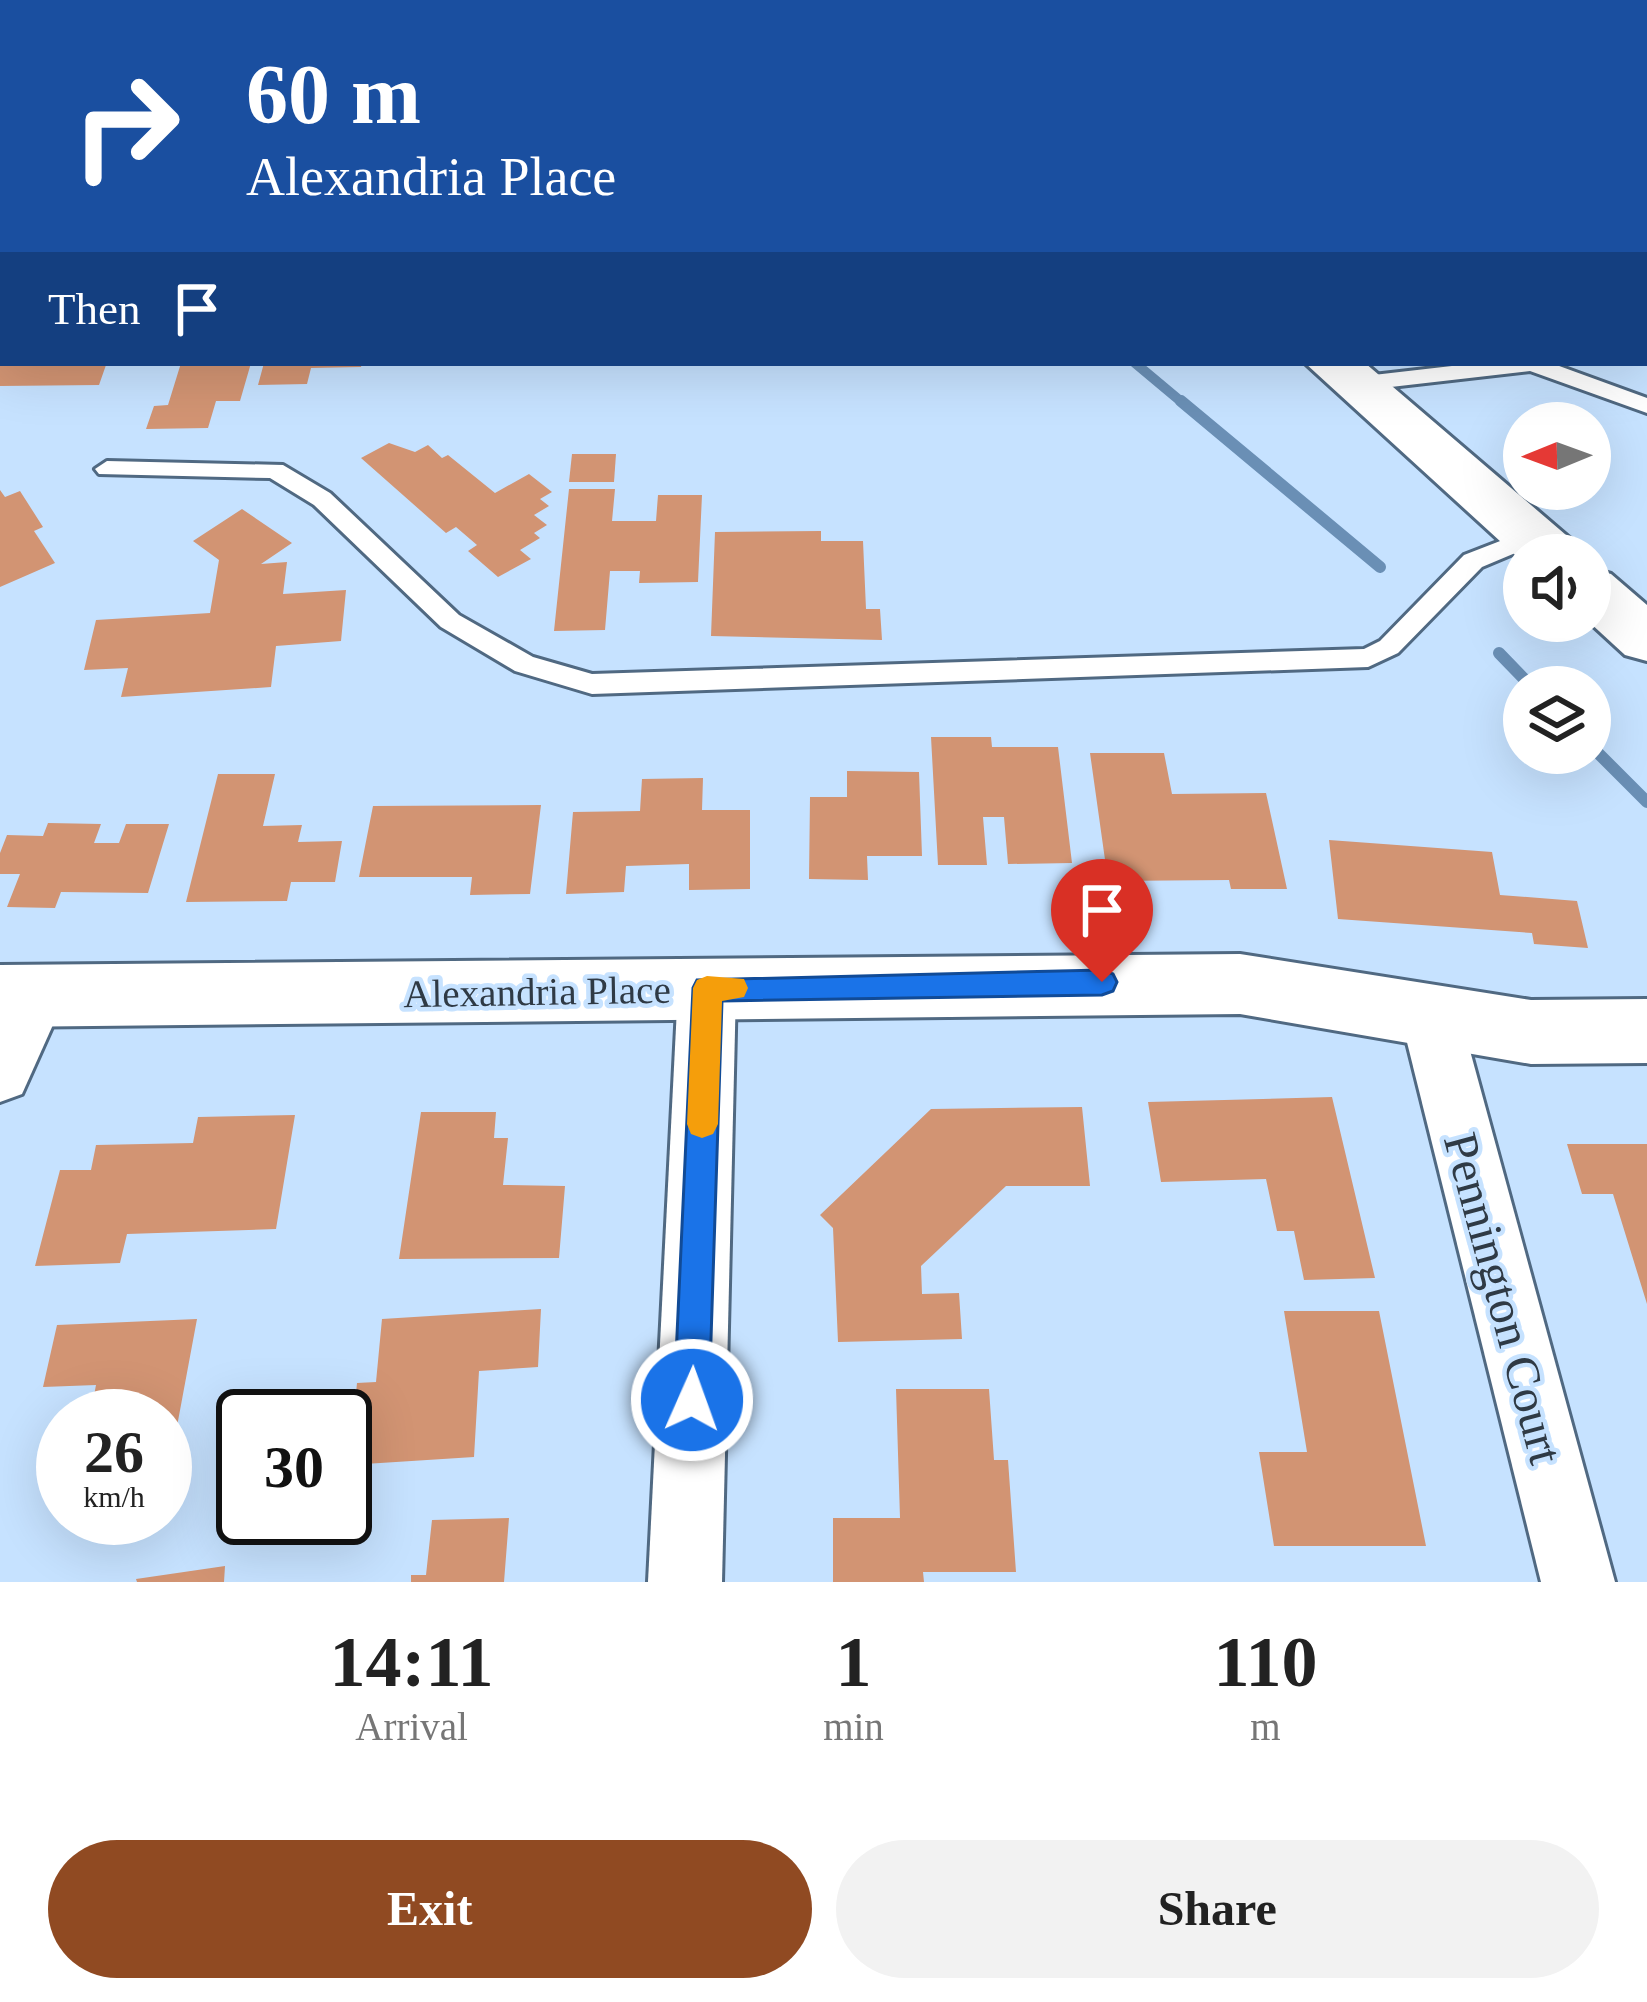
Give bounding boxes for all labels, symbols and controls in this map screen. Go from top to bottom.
icon: right [48,48,204,204]
text: 60 m [246,48,421,141]
text: Alexandria Place [246,147,616,207]
icon: arrive [164,276,230,342]
text: Then [48,284,140,334]
north arrow [1503,402,1611,510]
map controls [1503,402,1611,774]
button: sound [1503,534,1611,642]
button: layers [1503,666,1611,774]
pin [1051,859,1153,982]
icon: arrive [1069,877,1135,943]
street label: Alexandria Place [403,968,671,1015]
street label: Pennington Court [1434,1127,1573,1470]
position arrow [629,1337,755,1463]
speed limit sign: 30 [216,1389,372,1545]
text: 26 [84,1419,144,1485]
text: km/h [83,1480,145,1513]
text: 14:11 [330,1622,494,1702]
text: 1 [835,1622,871,1702]
text: 110 [1213,1622,1317,1702]
text: Arrival [355,1705,468,1748]
text: min [823,1705,884,1748]
text: m [1250,1705,1281,1748]
button: Exit [48,1840,812,1978]
button: Share [836,1840,1599,1978]

